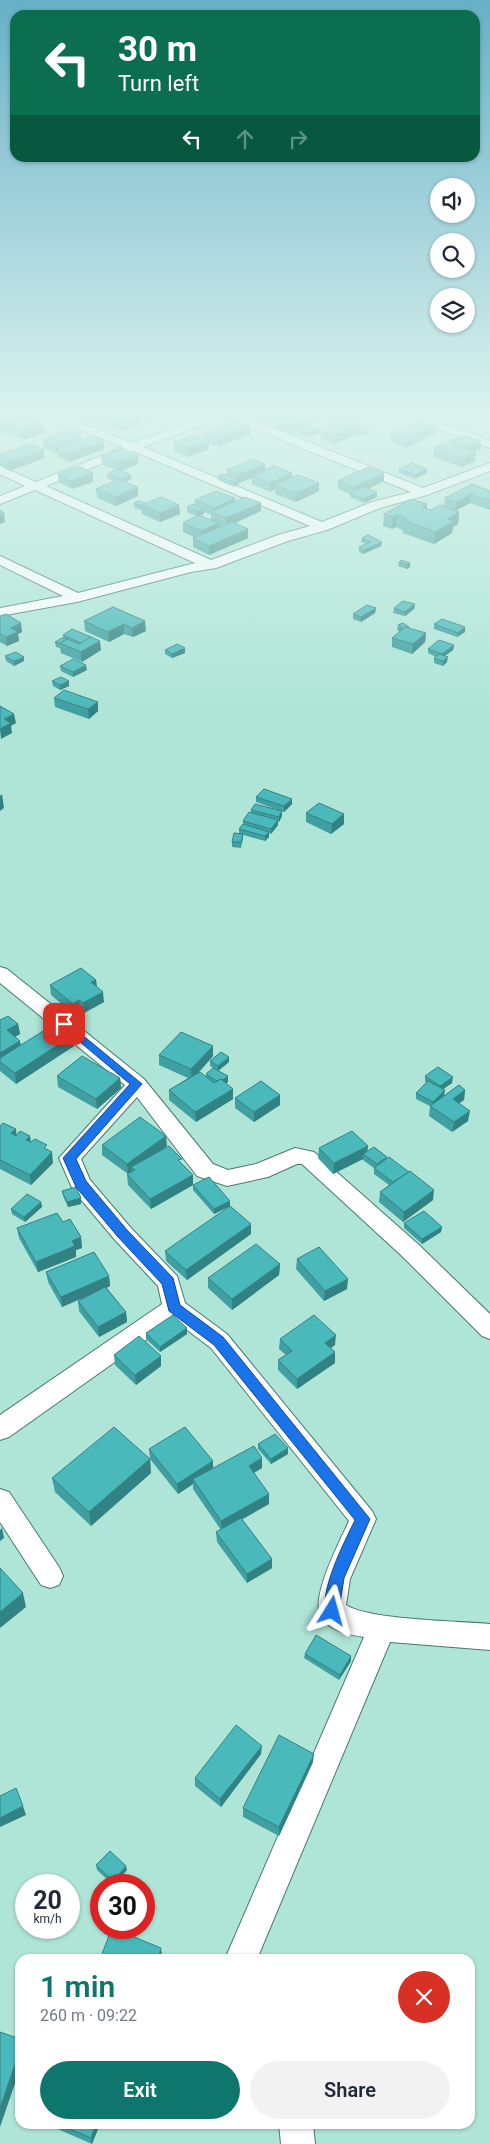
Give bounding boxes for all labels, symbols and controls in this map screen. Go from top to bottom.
text: 30 m [118,29,197,70]
icon: left [35,30,100,95]
text: Turn left [118,71,199,96]
icon: left [178,125,206,153]
icon: ahead [231,125,259,153]
icon: right [284,125,312,153]
map controls [430,178,475,333]
button: sound [430,178,475,223]
button: search [430,233,475,278]
button: layers [430,288,475,333]
pin [43,1003,85,1045]
icon: arrive [50,1010,78,1038]
position arrow [305,1584,357,1636]
speed limit sign: 30 [90,1874,155,1939]
text: 20 [33,1886,62,1915]
text: km/h [33,1912,62,1926]
text: 1 min [40,1969,115,2004]
button: close [398,1971,450,2023]
text: 260 m · 09:22 [40,2006,137,2025]
button: Exit [40,2061,240,2119]
button: Share [250,2061,450,2119]

